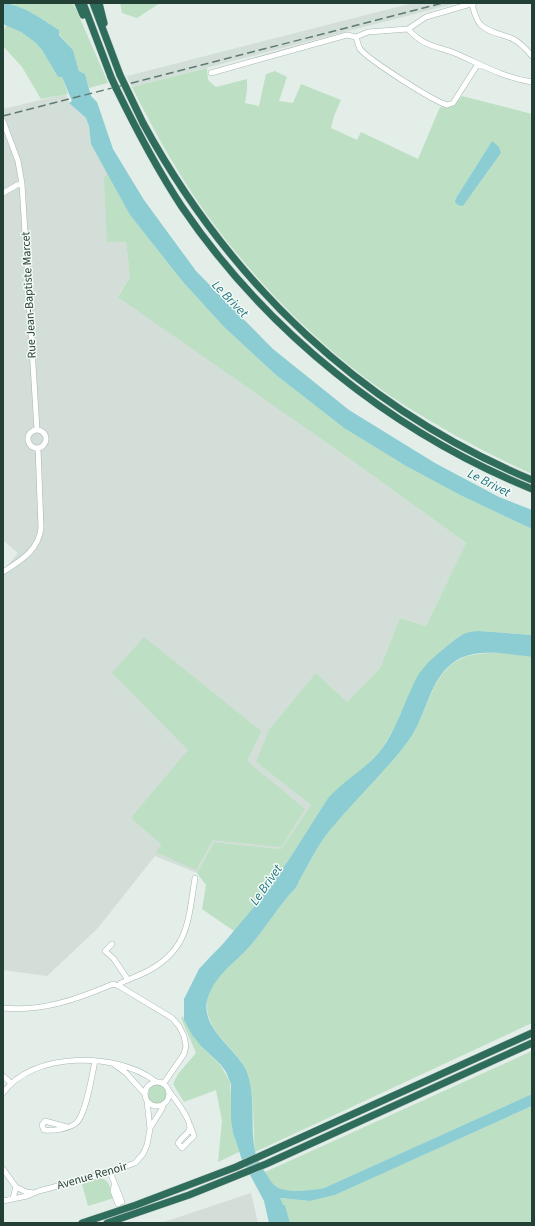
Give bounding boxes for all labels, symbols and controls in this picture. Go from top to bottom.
street label: Rue Jean-Baptiste Marcet [17,231,41,359]
water label: Le Brivet [208,276,253,322]
water label: Le Brivet [465,465,514,502]
water label: Le Brivet [246,861,287,909]
street label: Avenue Renoir [55,1158,130,1194]

